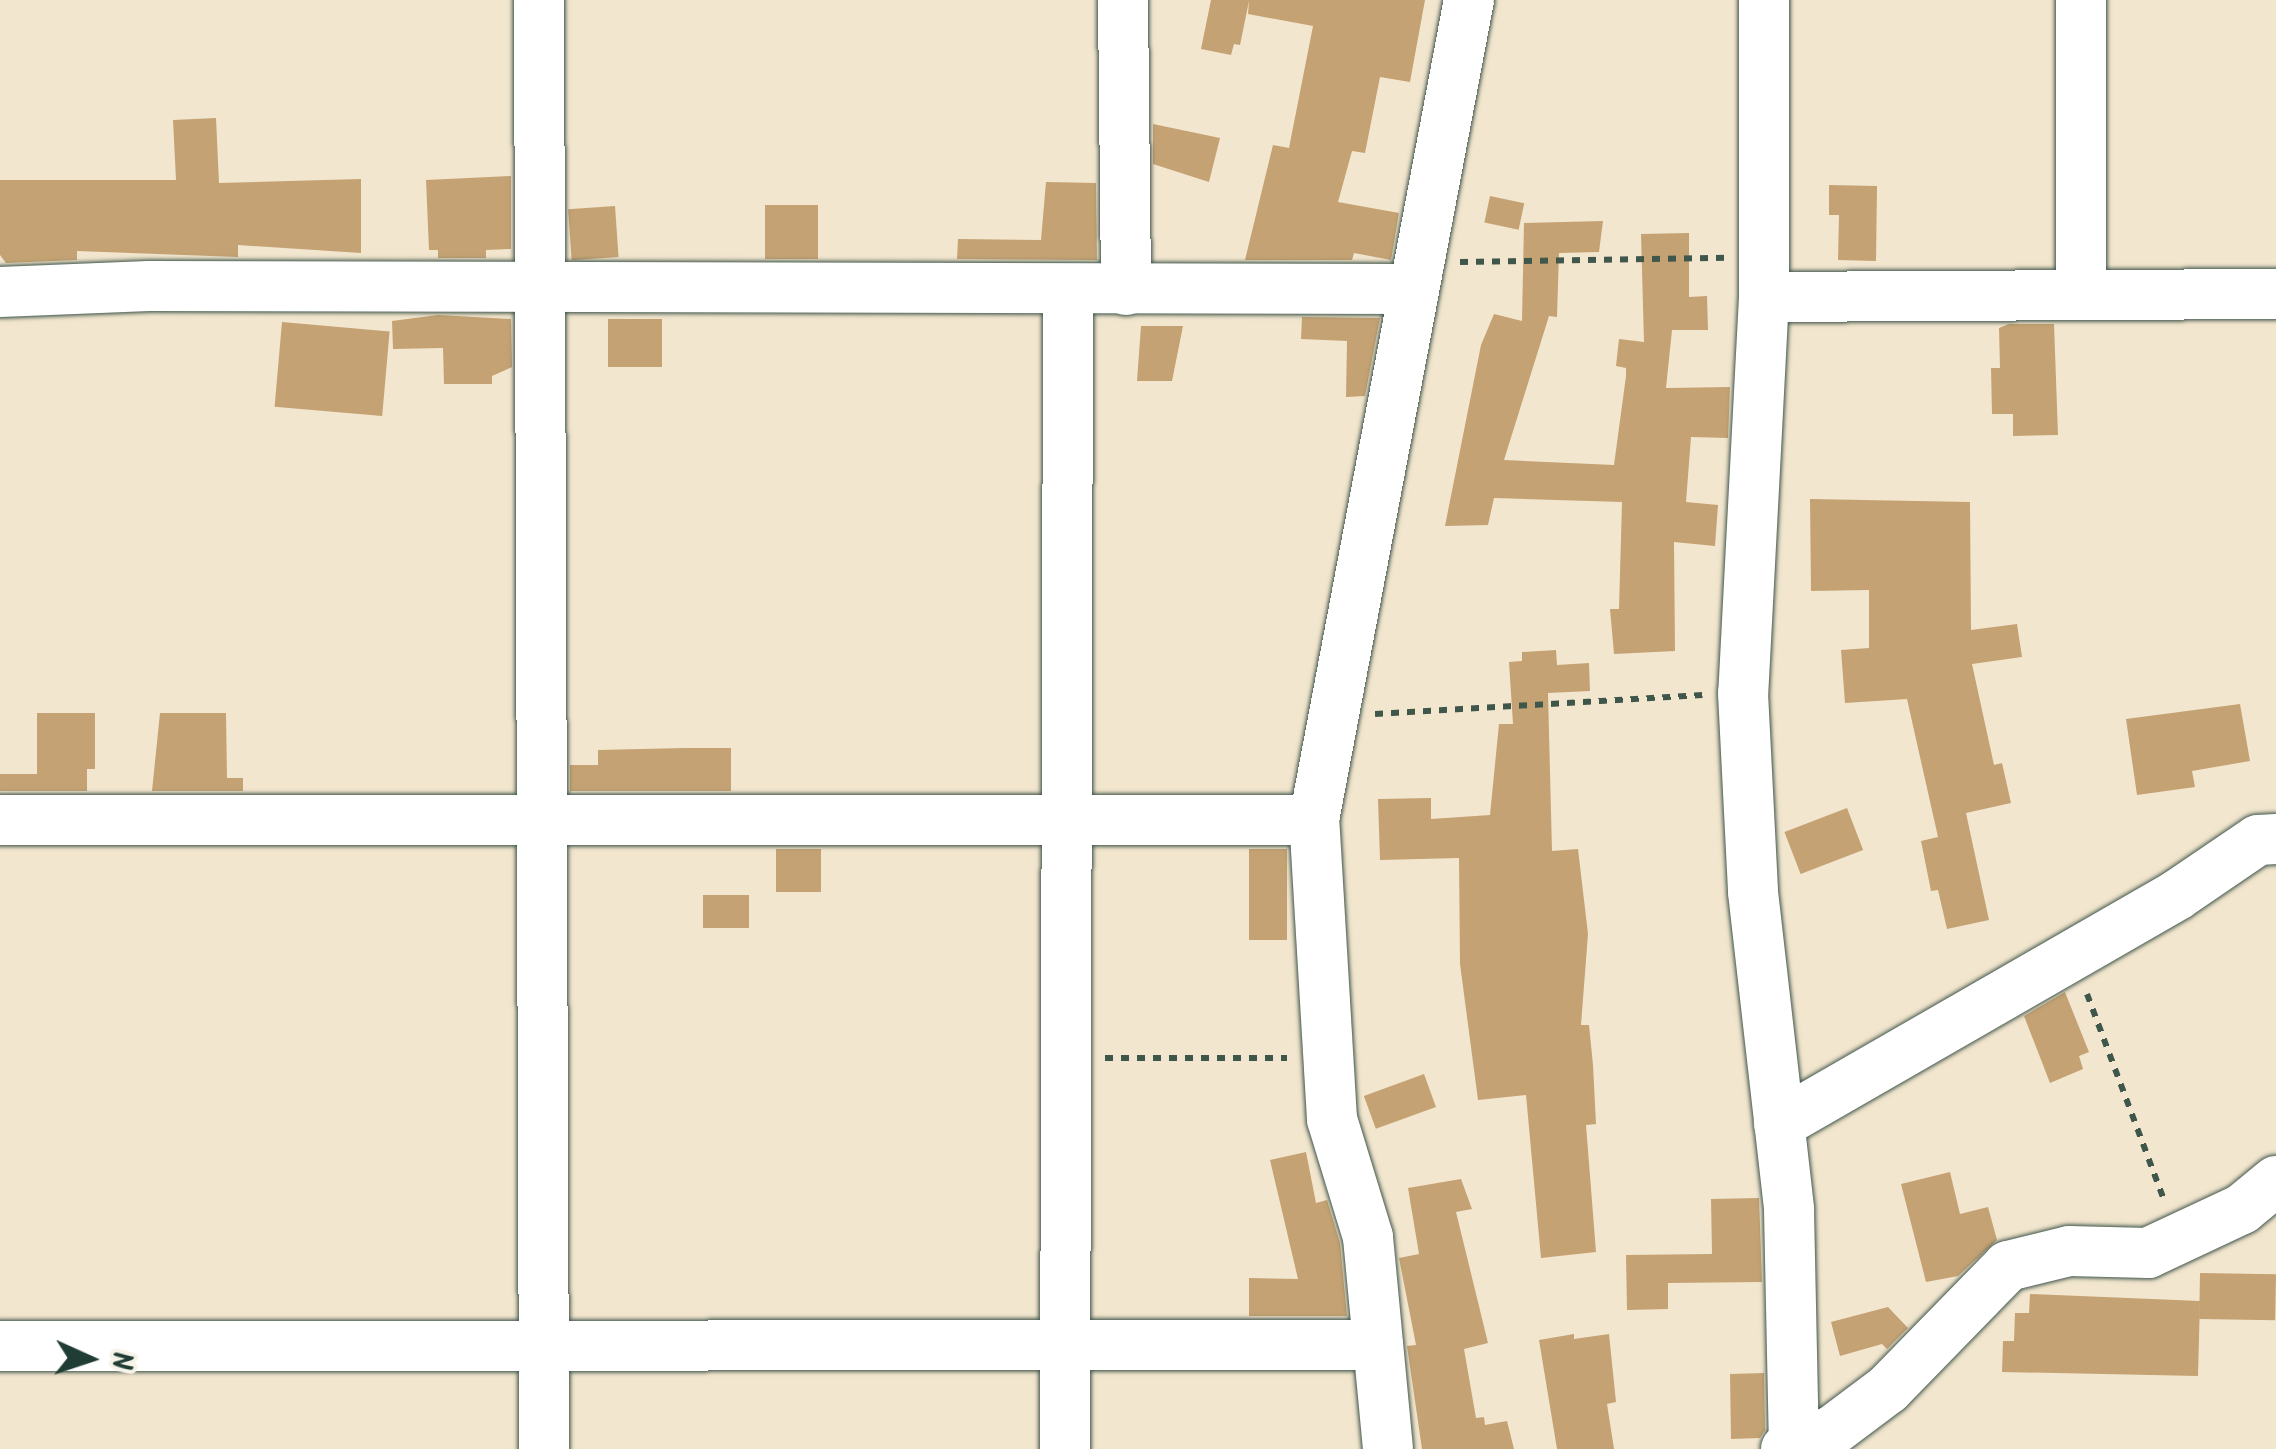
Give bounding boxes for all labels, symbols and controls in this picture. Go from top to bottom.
north arrow [40,1309,140,1409]
text: N [98,1351,143,1371]

